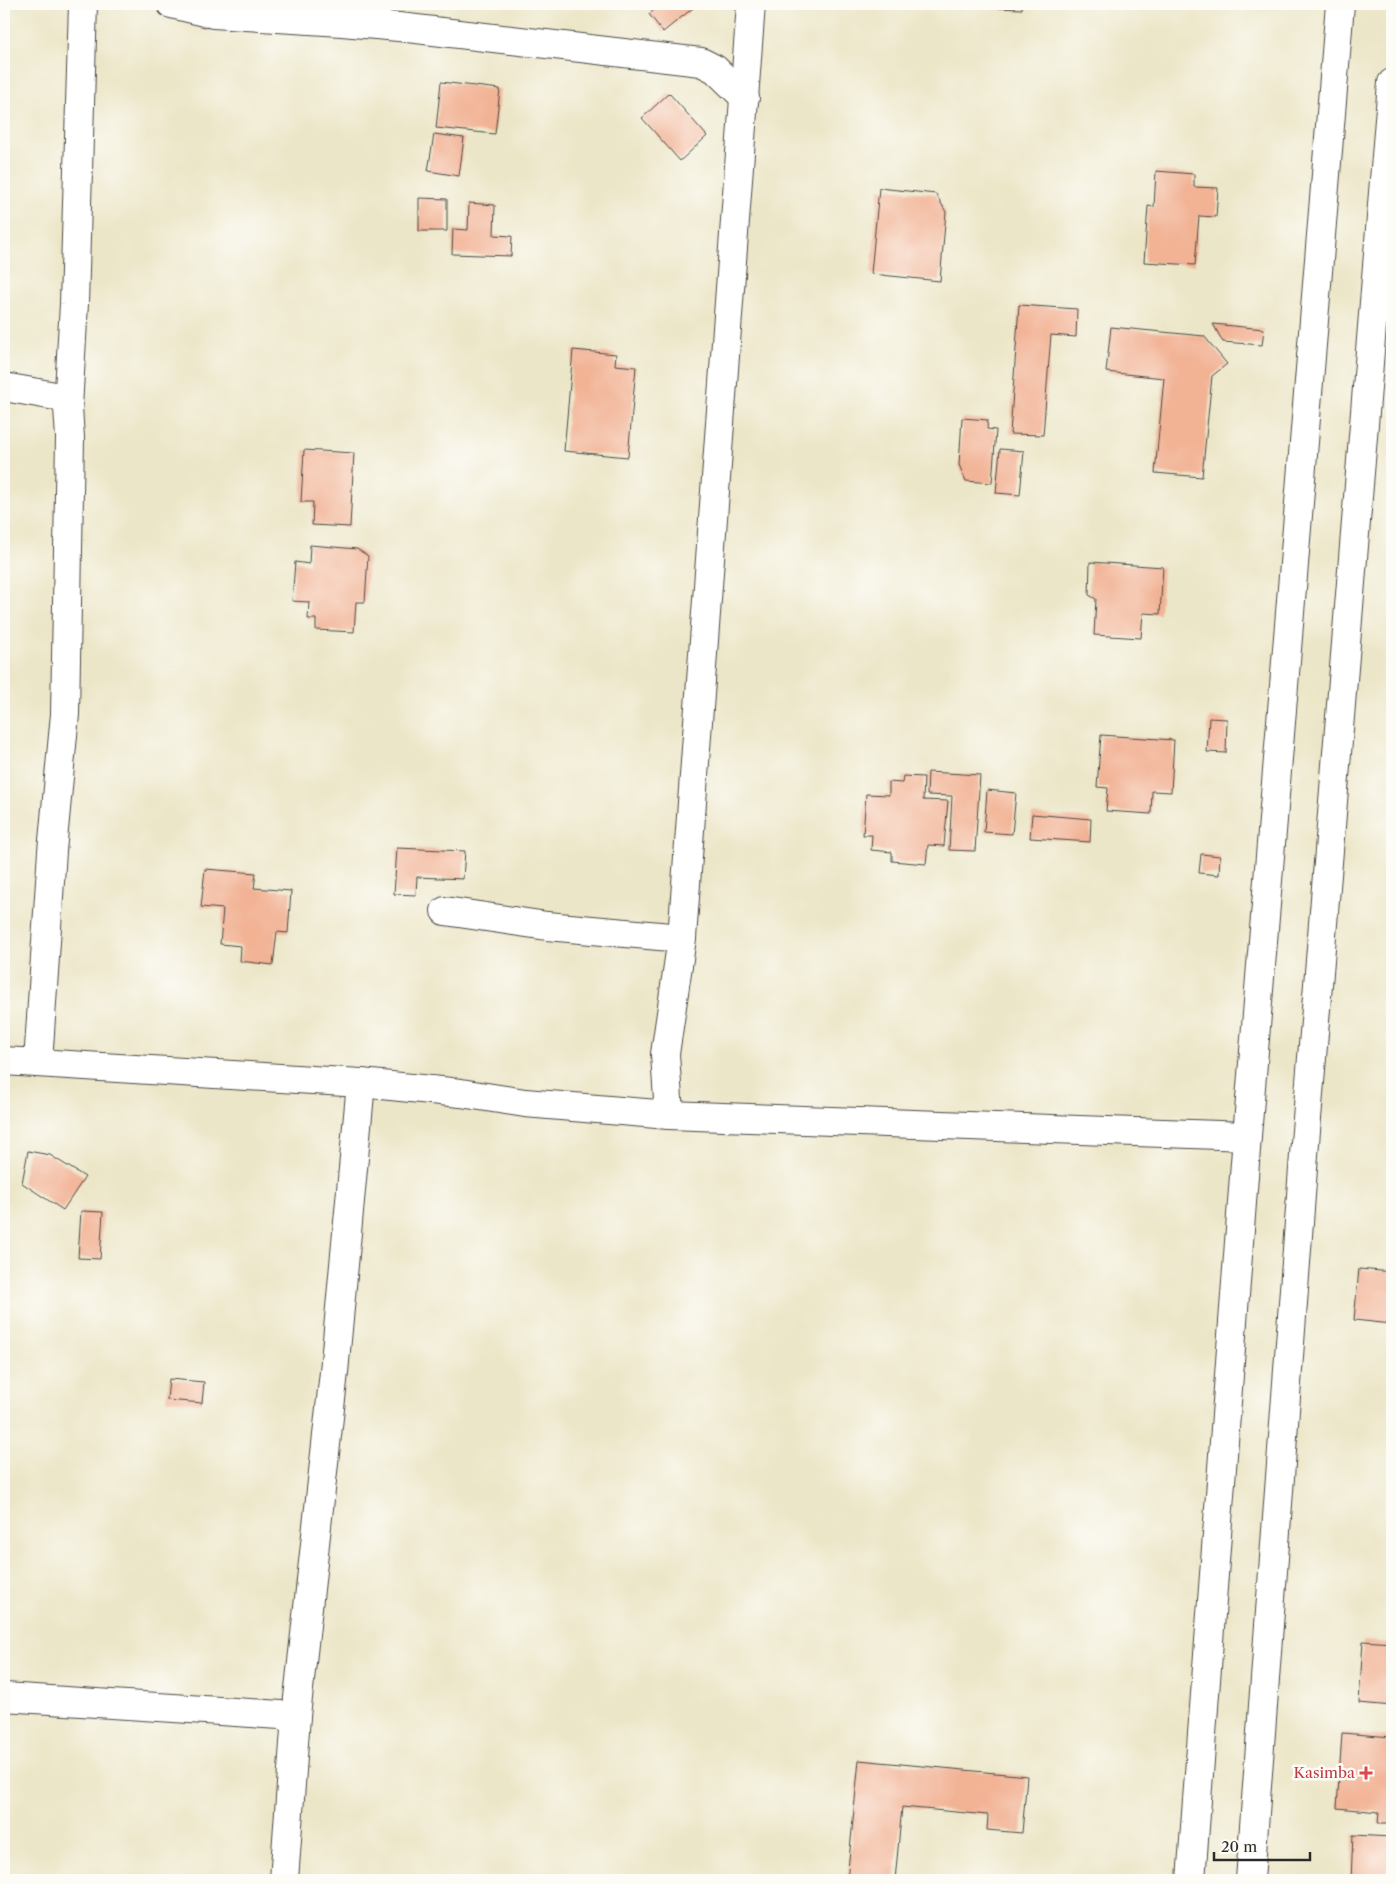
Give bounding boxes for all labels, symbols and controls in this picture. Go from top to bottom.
place label: Kasimba [1293,1763,1355,1782]
marker: Kasimba [1359,1766,1373,1780]
scale bar [1214,1829,1310,1861]
text: 20 m [1221,1837,1257,1856]

